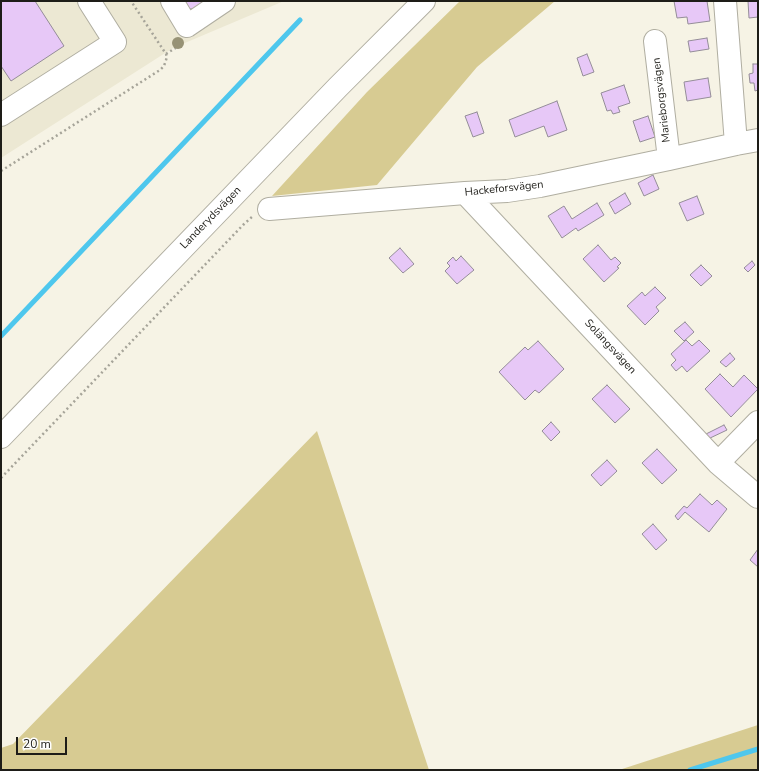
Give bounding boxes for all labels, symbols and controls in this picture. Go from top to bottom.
street label: Marieborgsvägen [650,57,674,143]
street label: Hackeforsvägen [464,178,544,200]
street label: Landerydsvägen [178,184,244,252]
street label: Solängsvägen [581,317,639,377]
scale bar [18,729,69,755]
text: 20 m [23,736,51,752]

